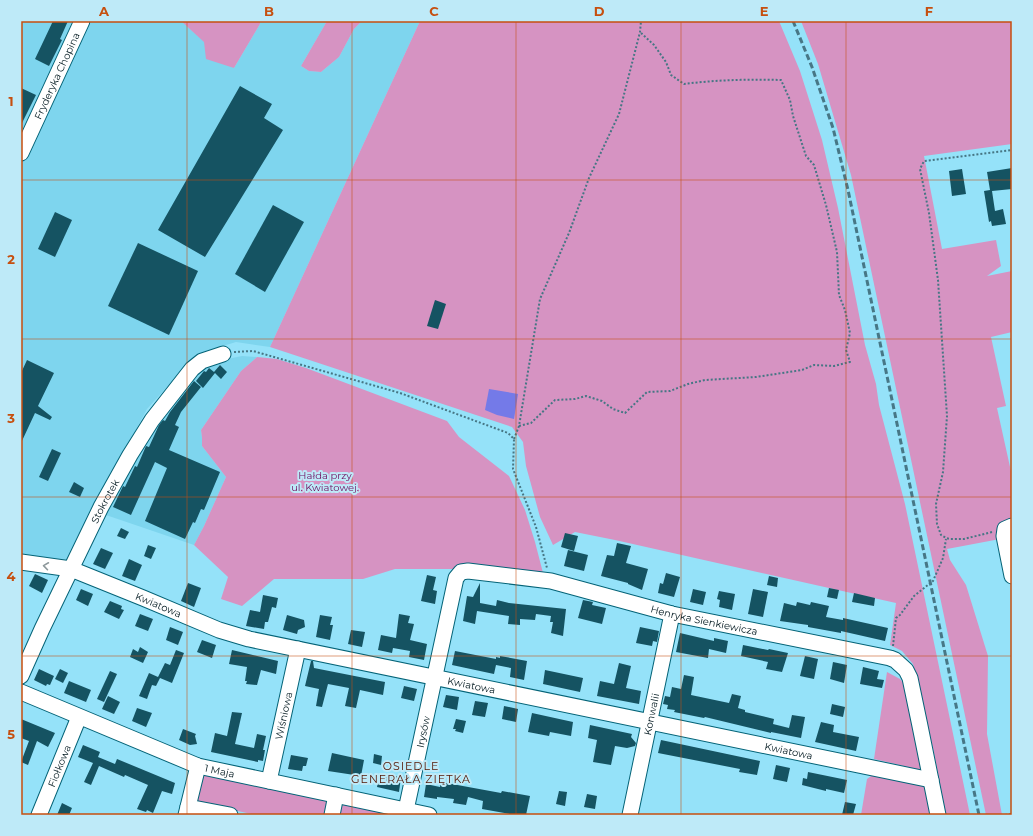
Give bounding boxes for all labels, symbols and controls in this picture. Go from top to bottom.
text: A [98,3,110,19]
text: B [264,3,274,19]
text: C [429,3,439,19]
text: D [594,3,605,19]
text: E [760,3,769,19]
text: F [925,3,933,19]
street label: Fryderyka Chopina [31,30,82,121]
text: 1 [8,93,14,109]
text: 2 [7,251,15,267]
text: 3 [6,410,15,426]
park label: Hałda przy ul. Kwiatowej. [291,469,359,494]
street label: Stokrotek [88,477,122,525]
one-way arrow [43,562,49,571]
text: 4 [7,568,16,584]
street label: Kwiatowa [134,589,184,620]
street label: Henryka Sienkiewicza [649,602,759,638]
street label: Kwiatowa [446,674,497,696]
street label: Wiśniowa [272,690,295,741]
street label: Konwalii [640,692,662,736]
street label: Irysów [413,715,433,749]
text: 5 [7,726,15,742]
street label: Kwiatowa [764,739,814,762]
street label: Fiołkowa [45,743,73,789]
district label: OSIEDLE GENERAŁA ZIĘTKA [351,759,471,786]
street label: 1 Maja [203,761,236,780]

